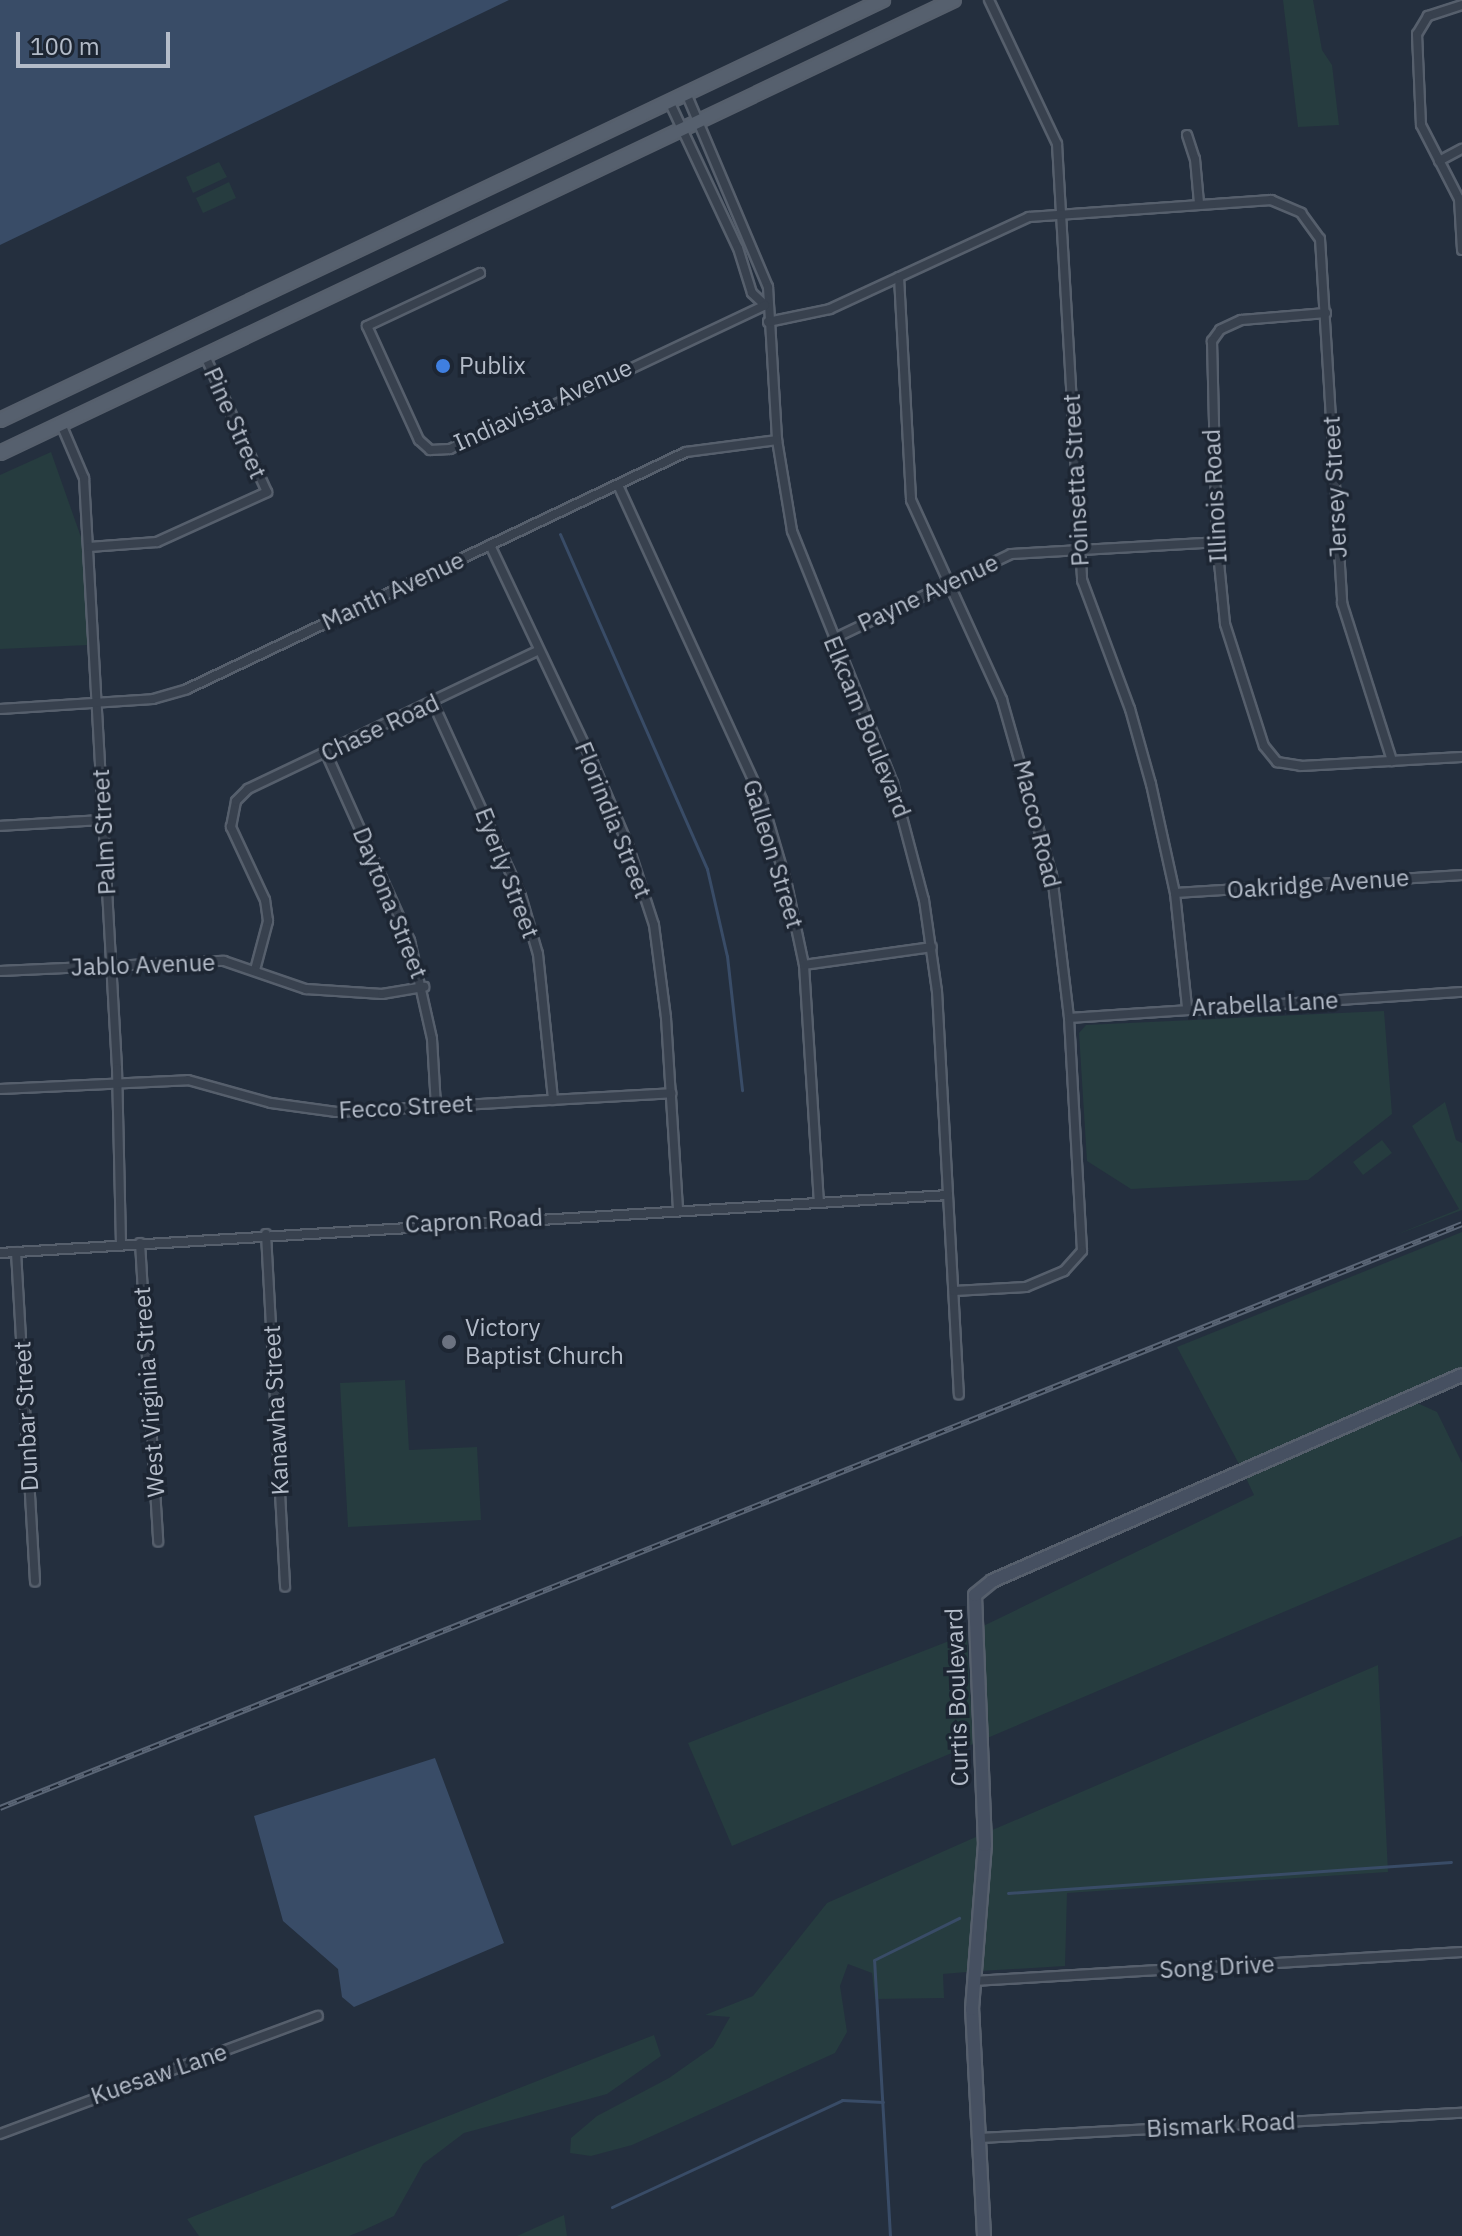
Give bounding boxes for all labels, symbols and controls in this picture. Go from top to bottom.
scale bar [20,16,174,66]
text: 100 m [30,30,100,62]
place label: Publix [459,352,526,380]
street label: Indiavista Avenue [449,353,637,457]
marker: Publix [434,357,452,375]
street label: Pine Street [198,363,272,483]
street label: Poinsetta Street [1057,393,1095,567]
street label: Jersey Street [1317,415,1353,559]
street label: Illinois Road [1197,428,1233,564]
street label: Manth Avenue [317,545,469,637]
street label: Payne Avenue [853,548,1003,638]
street label: Elkcam Boulevard [817,632,917,822]
street label: Chase Road [316,688,444,768]
street label: Florindia Street [569,738,657,902]
street label: Macco Road [1007,757,1067,891]
street label: Palm Street [86,768,122,896]
street label: Galleon Street [737,776,809,932]
street label: Eyerly Street [469,804,545,942]
street label: Daytona Street [347,823,433,983]
street label: Oakridge Avenue [1226,863,1410,905]
street label: Jablo Avenue [70,948,216,982]
street label: Arabella Lane [1191,986,1339,1022]
street label: Fecco Street [338,1089,474,1125]
street label: Capron Road [404,1203,544,1239]
street label: West Virginia Street [127,1286,171,1498]
place label: Victory Baptist Church [465,1314,624,1370]
street label: Kanawha Street [257,1324,295,1496]
marker: Victory Baptist Church [440,1333,458,1351]
street label: Dunbar Street [8,1340,44,1492]
street label: Curtis Boulevard [939,1607,975,1787]
street label: Song Drive [1159,1950,1275,1984]
street label: Kuesaw Lane [87,2037,231,2111]
street label: Bismark Road [1146,2107,1296,2143]

